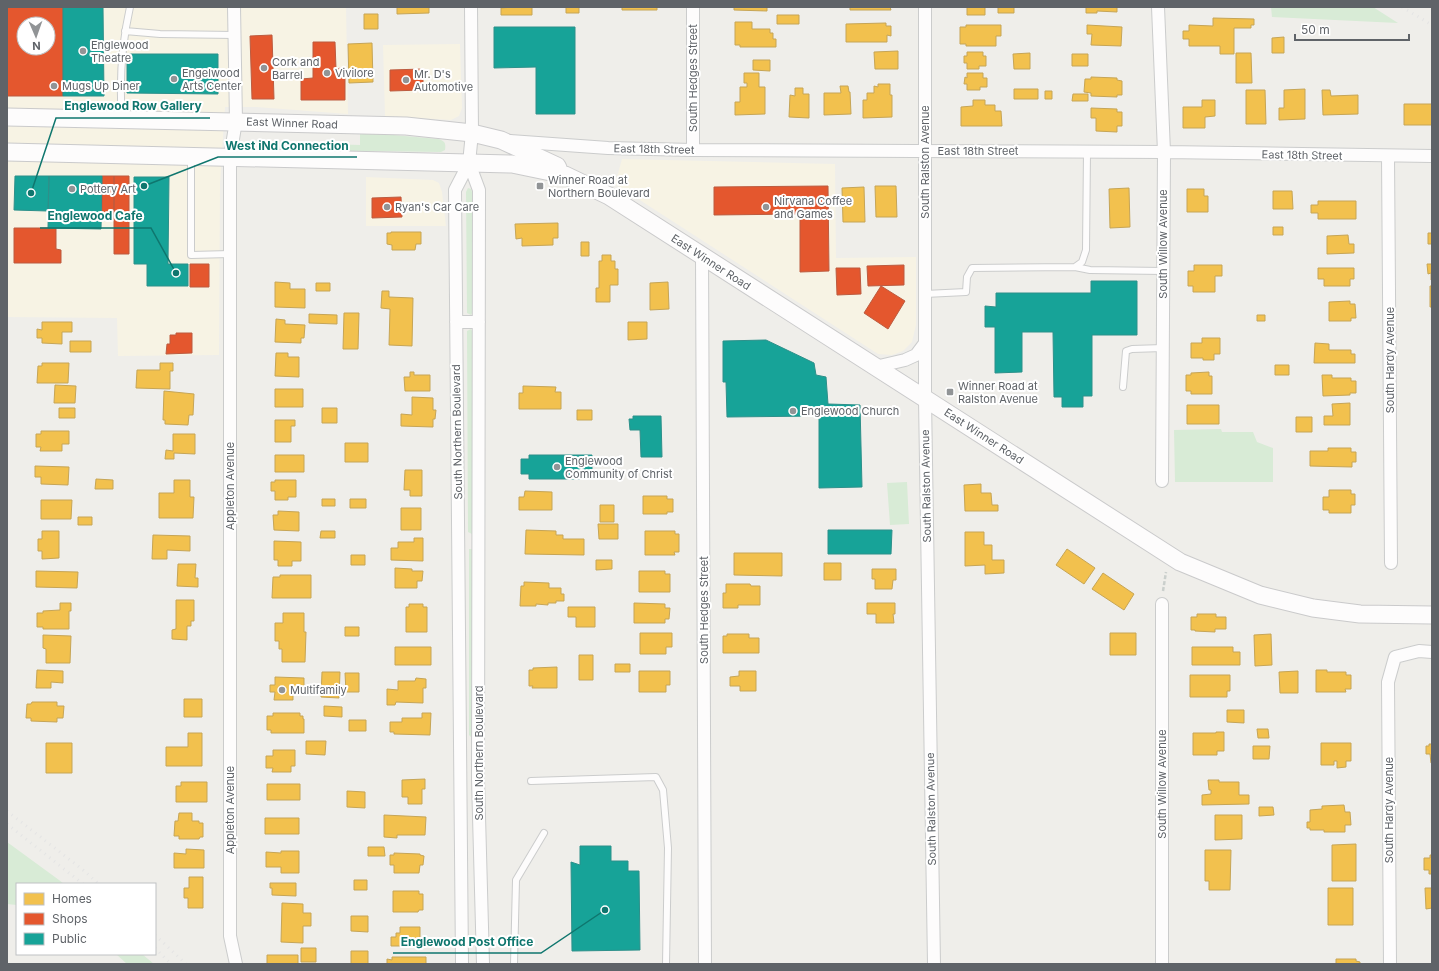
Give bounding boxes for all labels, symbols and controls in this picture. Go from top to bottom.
north arrow [16,16,56,56]
scale bar [1295,16,1409,42]
text: 50 m [1301,22,1330,37]
street label: South Hedges Street [686,24,700,132]
place label: Englewood Theatre [91,38,148,65]
text: N [32,39,41,53]
marker: Englewood Theatre [78,46,88,56]
place label: Cork and Barrel [272,55,320,82]
marker: Cork and Barrel [259,63,269,73]
place label: Engelwood Arts Center [182,66,241,93]
place label: Vivilore [335,66,374,80]
place label: Mr. D's Automotive [414,67,473,94]
marker: Vivilore [322,68,332,78]
marker: Engelwood Arts Center [169,74,179,84]
marker: Mr. D's Automotive [401,75,411,85]
place label: Mugs Up Diner [62,79,140,93]
marker: Mugs Up Diner [49,81,59,91]
callout: Englewood Row Gallery [56,94,210,118]
text: Englewood Row Gallery [64,98,203,113]
street label: South Ralston Avenue [918,105,932,219]
street label: East Winner Road [246,114,338,132]
callout: West iNd Connection [218,133,357,157]
text: West iNd Connection [225,138,349,153]
street label: East 18th Street [613,141,695,157]
street label: East 18th Street [938,144,1019,158]
street label: East 18th Street [1261,147,1343,163]
place label: Winner Road at Northern Boulevard [548,173,650,200]
marker: Winner Road at Northern Boulevard [535,181,545,191]
place label: Pottery Art [80,182,136,196]
marker: Pottery Art [67,184,77,194]
street label: South Willow Avenue [1156,189,1170,299]
place label: Nirvana Coffee and Games [774,194,852,221]
place label: Ryan's Car Care [395,200,479,214]
marker: Ryan's Car Care [382,202,392,212]
marker: Nirvana Coffee and Games [761,202,771,212]
callout: Englewood Cafe [40,204,151,228]
text: Englewood Cafe [47,208,143,223]
street label: East Winner Road [669,231,753,293]
street label: South Hardy Avenue [1383,307,1397,413]
street label: South Northern Boulevard [449,364,465,500]
place label: Winner Road at Ralston Avenue [958,379,1038,406]
marker: Winner Road at Ralston Avenue [945,387,955,397]
place label: Englewood Church [801,404,899,418]
street label: East Winner Road [942,405,1026,467]
marker: Englewood Church [788,406,798,416]
street label: South Ralston Avenue [918,429,934,543]
street label: Appleton Avenue [223,442,237,530]
place label: Englewood Community of Christ [565,454,673,481]
marker: Englewood Community of Christ [552,462,562,472]
street label: South Hedges Street [697,556,711,664]
place label: Multifamily [290,683,347,697]
marker: Multifamily [277,685,287,695]
street label: South Northern Boulevard [472,685,486,821]
street label: South Willow Avenue [1155,729,1169,839]
street label: South Ralston Avenue [923,752,939,866]
street label: South Hardy Avenue [1382,757,1396,863]
street label: Appleton Avenue [223,766,237,854]
legend [16,883,156,955]
text: Homes [52,891,92,906]
text: Shops [52,911,88,926]
callout: Englewood Post Office [393,929,541,953]
text: Public [52,931,87,946]
text: Englewood Post Office [401,934,533,949]

